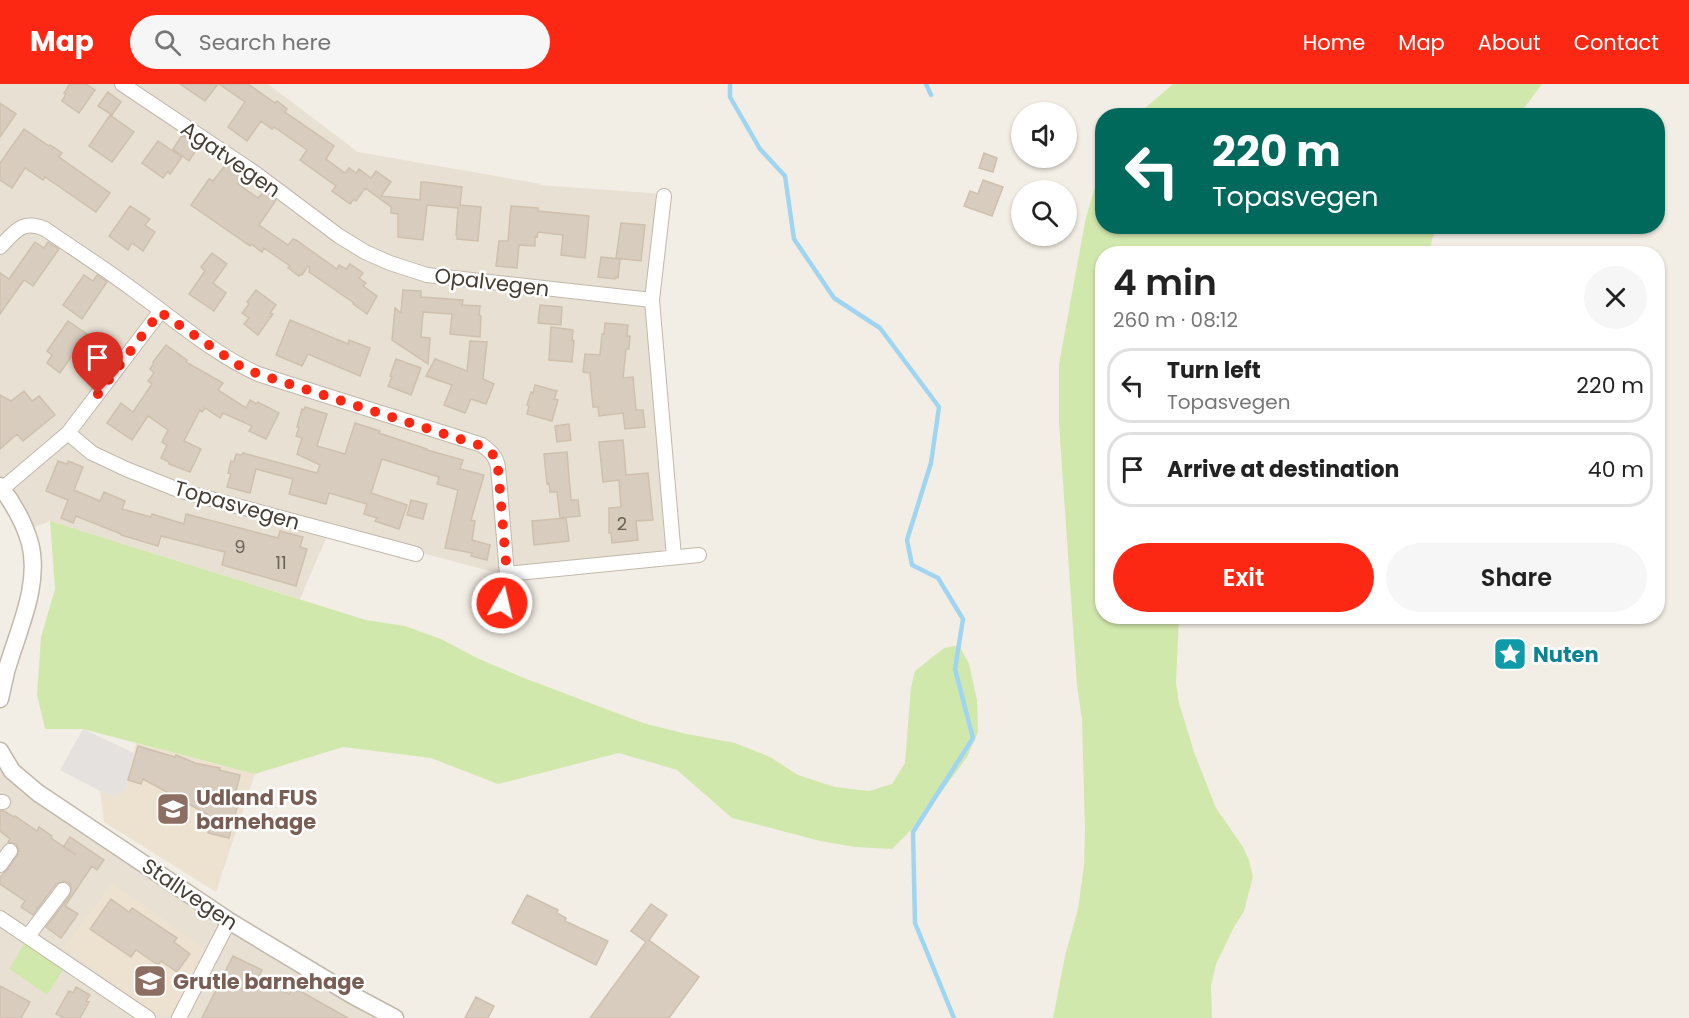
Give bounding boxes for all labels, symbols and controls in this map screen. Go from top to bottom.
search box [130,15,550,69]
text: Map [30,22,94,61]
icon: search [151,26,184,59]
text: Search here [199,27,331,58]
text: Home [1303,28,1365,57]
text: Map [1398,28,1445,57]
text: About [1478,28,1541,57]
text: Contact [1574,28,1659,57]
map controls [1011,102,1077,246]
button: sound [1011,102,1077,168]
street label: Agatvegen [175,114,287,204]
text: 220 m [1212,122,1341,181]
icon: left [1113,132,1191,210]
text: Topasvegen [1212,178,1379,215]
button: search [1011,180,1077,246]
text: 4 min [1113,257,1217,308]
street label: Opalvegen [433,261,551,303]
button: close [1584,266,1647,329]
text: 260 m · 08:12 [1113,306,1238,334]
pin [72,332,123,394]
icon: arrive [81,341,114,374]
text: Turn left [1167,355,1261,386]
icon: left [1116,369,1149,402]
text: 220 m [1576,370,1644,401]
text: Topasvegen [1167,388,1290,416]
icon: arrive [1116,453,1149,486]
text: Arrive at destination [1167,454,1399,485]
text: 40 m [1588,454,1644,485]
street label: Topasvegen [171,473,303,537]
house number: 2 [617,511,627,536]
house number: 9 [234,534,246,559]
button: Exit [1113,543,1374,612]
button: Share [1386,543,1647,612]
house number: 11 [275,550,287,575]
position arrow [470,571,534,635]
place icon: Nuten [1492,636,1528,672]
place label: Nuten [1533,640,1599,669]
place label: Udland FUS barnehage [196,783,318,836]
school or university icon: Udland FUS barnehage [155,791,191,827]
street label: Stallvegen [136,851,244,937]
school or university icon: Grutle barnehage [132,963,168,999]
place label: Grutle barnehage [173,967,365,996]

